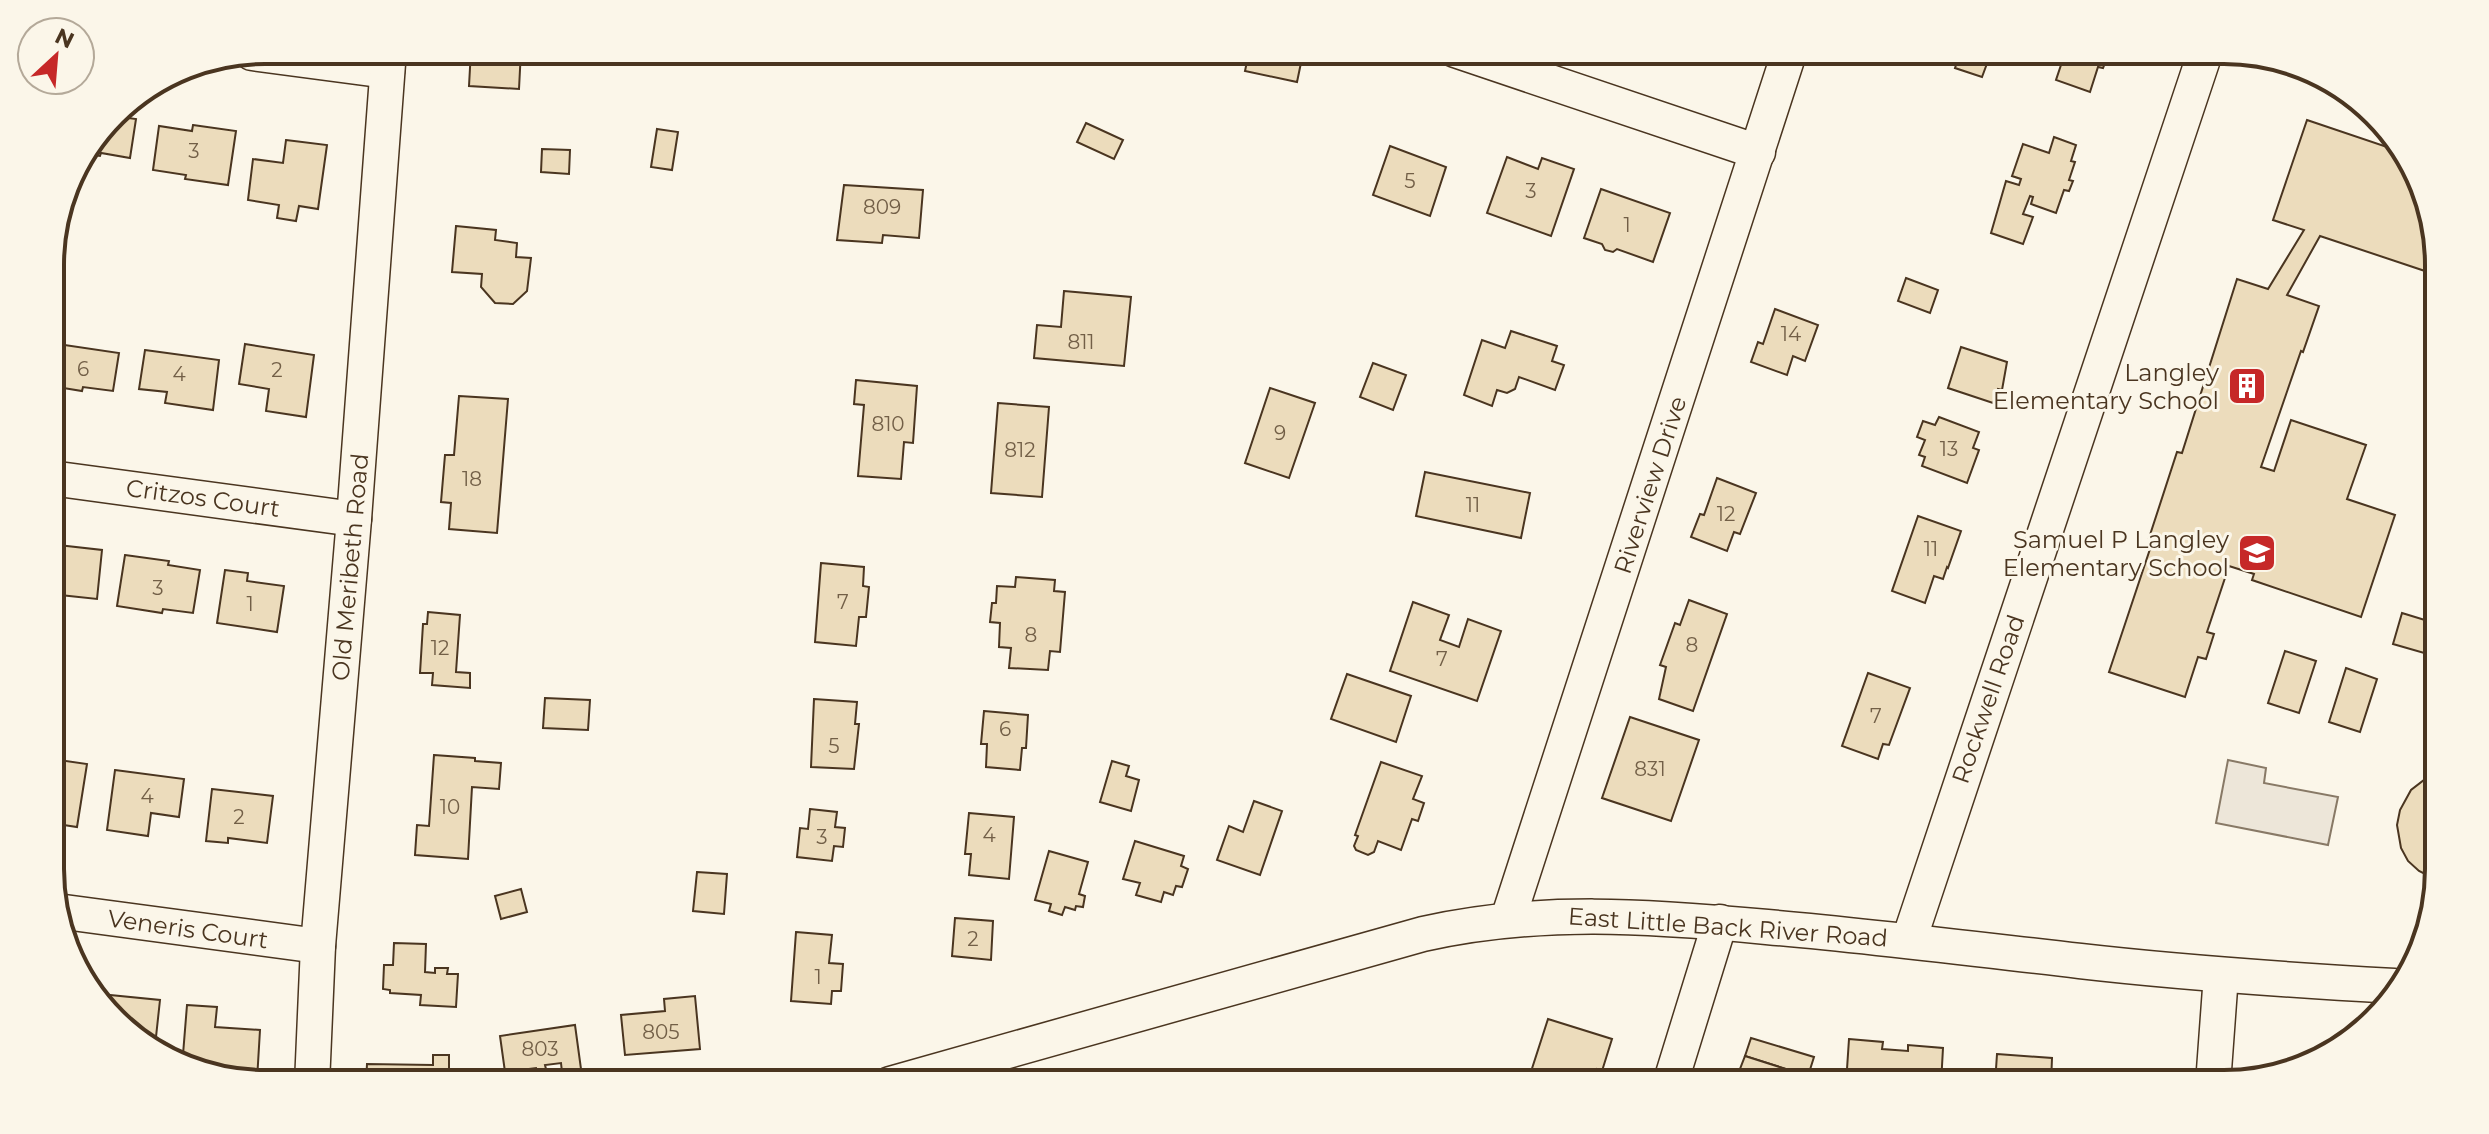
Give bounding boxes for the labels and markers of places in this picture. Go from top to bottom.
place label: Langley Elementary School [1993,358,2219,415]
building icon: Langley Elementary School [2226,365,2268,407]
place label: Samuel P Langley Elementary School [2003,525,2229,582]
school or university icon: Samuel P Langley Elementary School [2236,532,2278,574]

